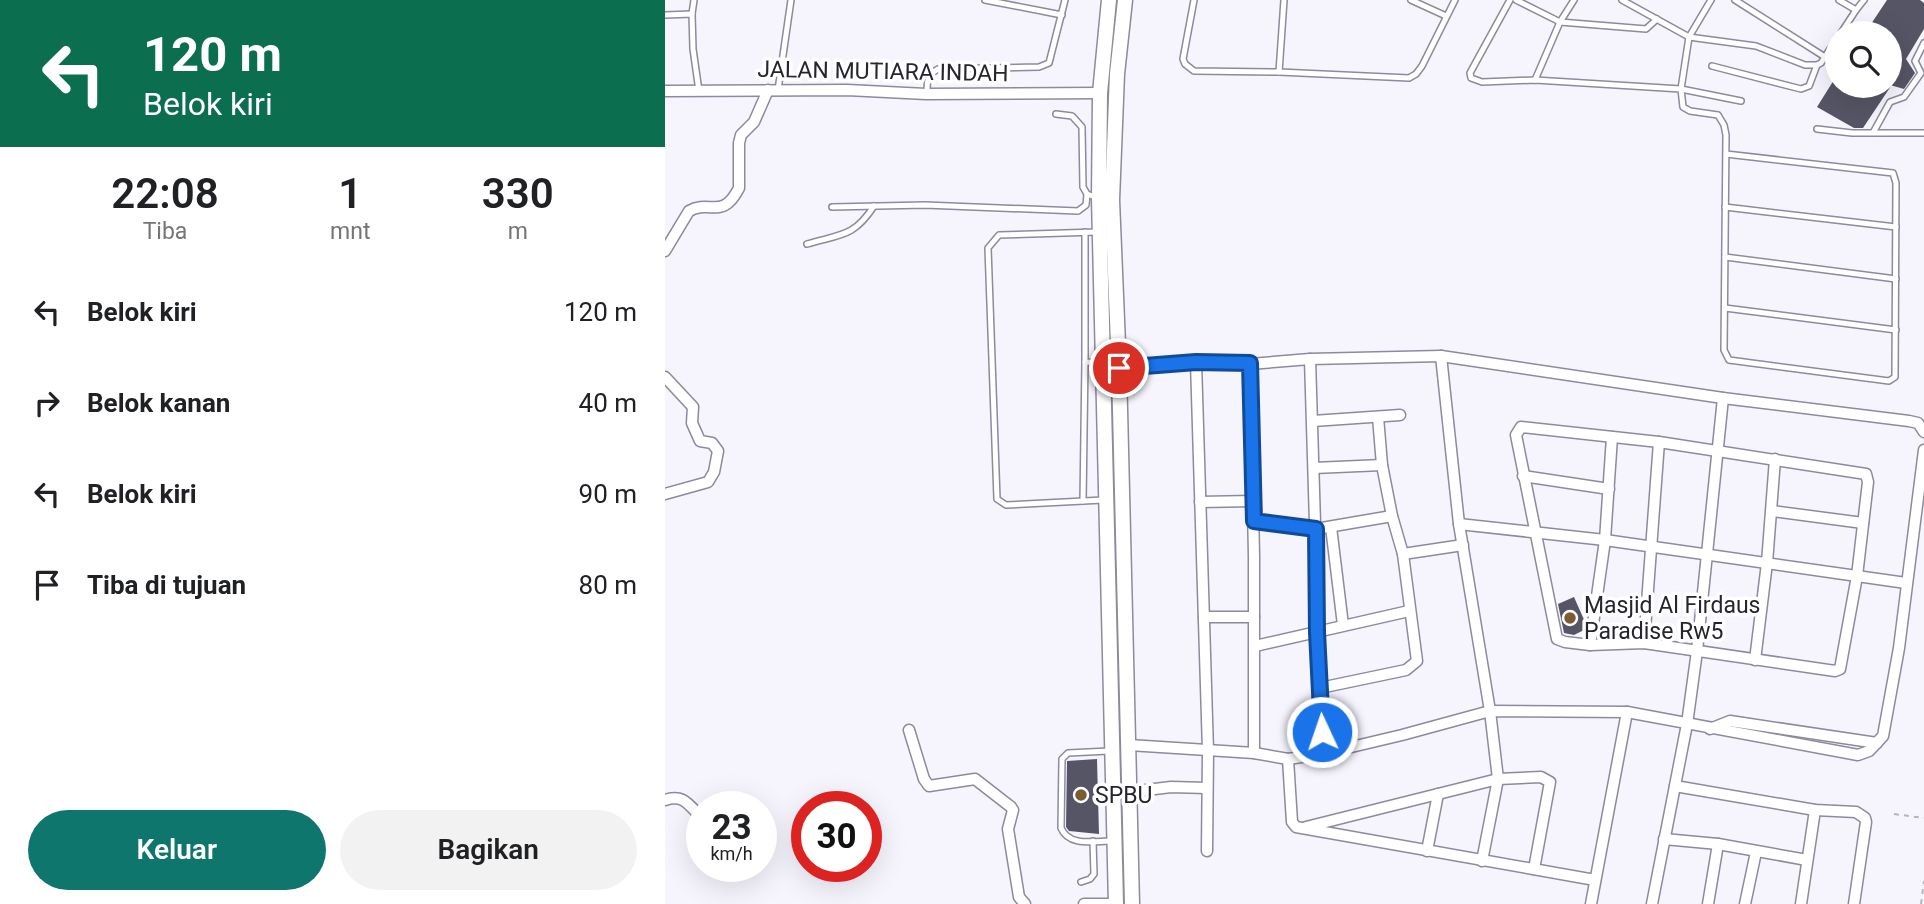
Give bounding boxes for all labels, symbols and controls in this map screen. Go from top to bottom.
map controls [1825,21,1902,98]
button: search [1825,21,1902,98]
text: 120 m [143,26,282,83]
icon: left [28,28,119,119]
street label: JALAN MUTIARA INDAH [757,56,1009,87]
text: Belok kiri [143,85,273,123]
text: 22:08 [111,169,219,218]
text: 1 [338,169,362,218]
text: 330 [482,169,554,218]
text: Tiba [143,218,187,245]
text: mnt [330,218,370,245]
text: m [508,218,528,245]
icon: left [28,293,66,331]
text: Belok kiri [87,297,197,327]
text: 120 m [564,297,637,327]
pin [1089,338,1149,398]
icon: arrive [1100,349,1138,387]
icon: right [28,384,66,422]
text: Belok kanan [87,388,230,418]
text: 40 m [579,388,637,418]
icon: left [28,475,66,513]
text: Belok kiri [87,479,197,509]
text: 90 m [579,479,637,509]
icon: arrive [28,566,66,604]
text: Tiba di tujuan [87,570,246,600]
text: 80 m [579,570,637,600]
place label: Masjid Al Firdaus Paradise Rw5 [1584,592,1760,645]
marker: Masjid Al Firdaus Paradise Rw5 [1562,610,1578,626]
position arrow [1285,695,1359,769]
place label: SPBU [1095,782,1152,809]
marker: SPBU [1073,787,1089,803]
speed limit sign: 30 [791,791,882,882]
text: 23 [711,807,752,848]
button: Keluar [28,810,326,890]
button: Bagikan [340,810,637,890]
text: km/h [710,843,753,864]

